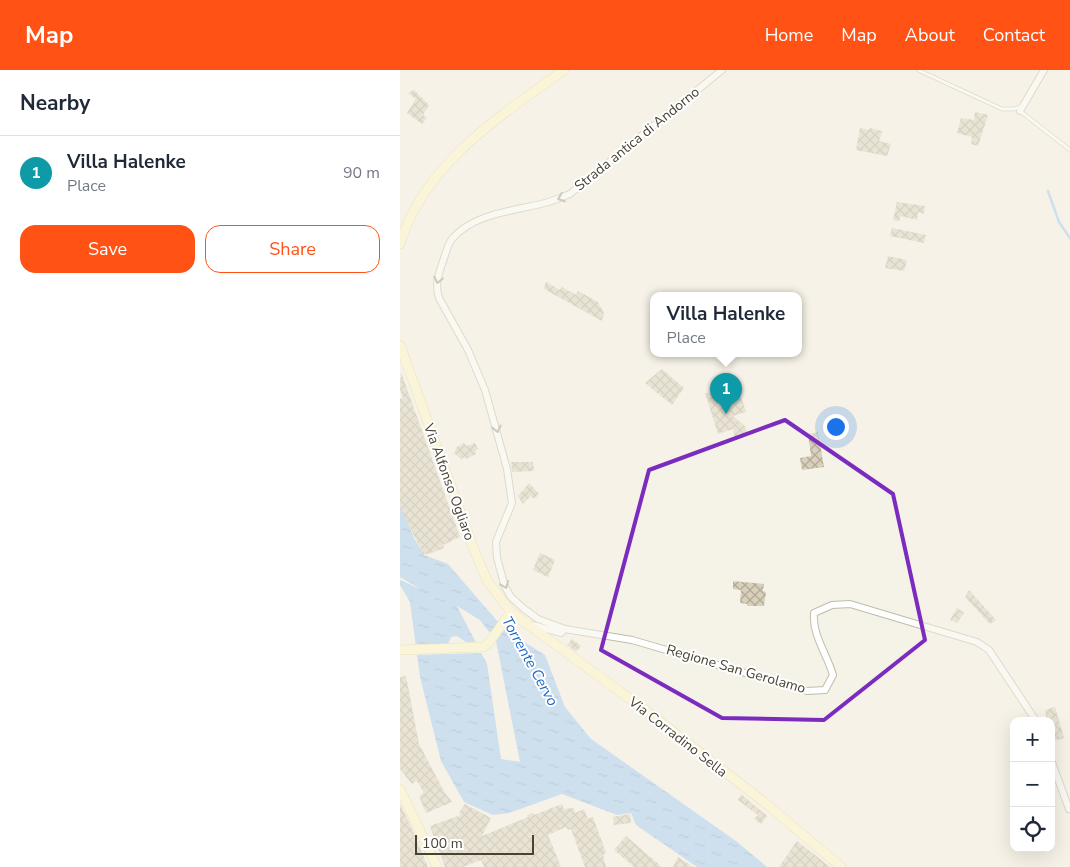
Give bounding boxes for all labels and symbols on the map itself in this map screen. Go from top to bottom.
street label: Strada antica di Andorno [570,82,704,195]
one-way arrow [557,192,566,202]
one-way arrow [433,276,444,285]
pin: 1 [710,373,742,414]
your location [823,414,849,440]
street label: Via Alfonso Ogliaro [419,420,479,543]
one-way arrow [491,425,502,434]
one-way arrow [499,580,510,589]
water label: Torrente Cervo [497,613,563,709]
street label: Regione San Gerolamo [664,640,808,698]
street label: Via Corradino Sella [624,692,731,782]
scale bar [415,832,534,855]

